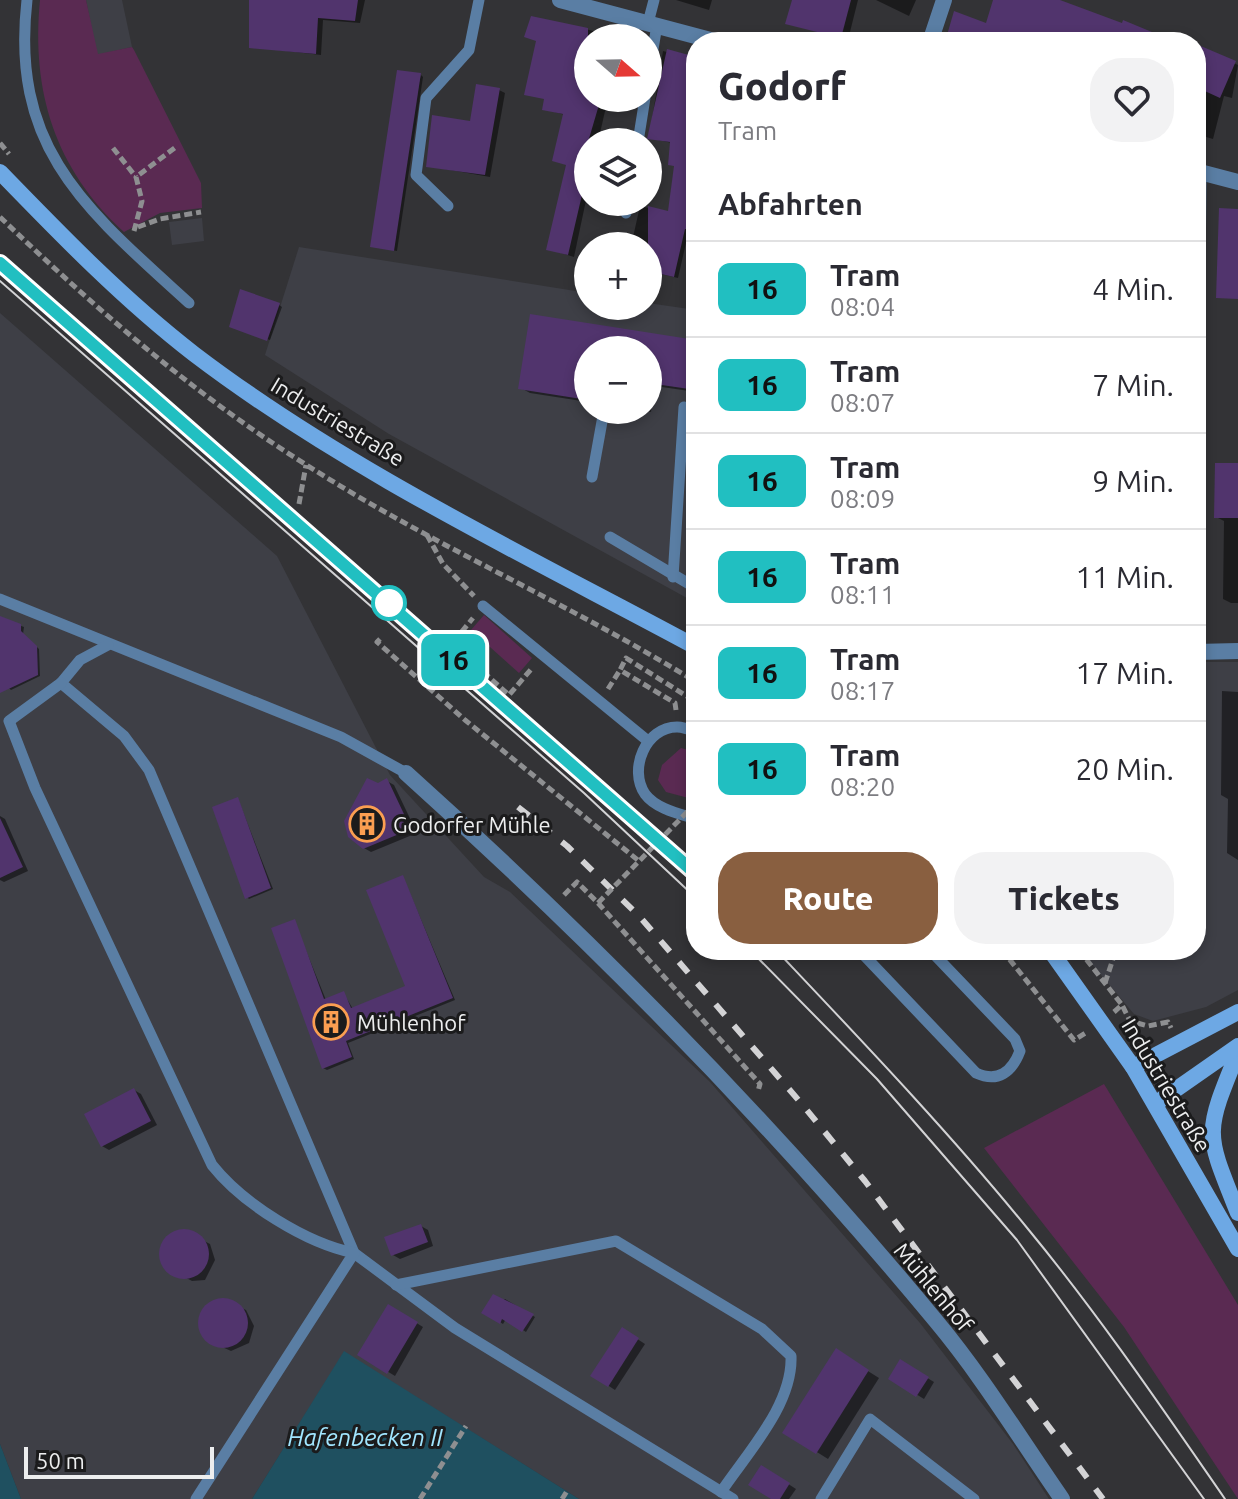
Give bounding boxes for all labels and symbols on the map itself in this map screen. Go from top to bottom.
north arrow [574,24,662,112]
street label: Industriestraße [267,371,409,471]
unlabelled marker [372,586,406,620]
line badge: 16 [417,634,489,686]
building icon: Godorfer Mühle [348,805,386,843]
place label: Godorfer Mühle [393,812,551,837]
building icon: Mühlenhof [312,1003,350,1041]
place label: Mühlenhof [357,1010,466,1035]
street label: Industriestraße [1117,1014,1217,1156]
street label: Mühlenhof [890,1237,979,1337]
water label: Hafenbecken II [288,1424,443,1451]
scale bar [24,1443,214,1479]

